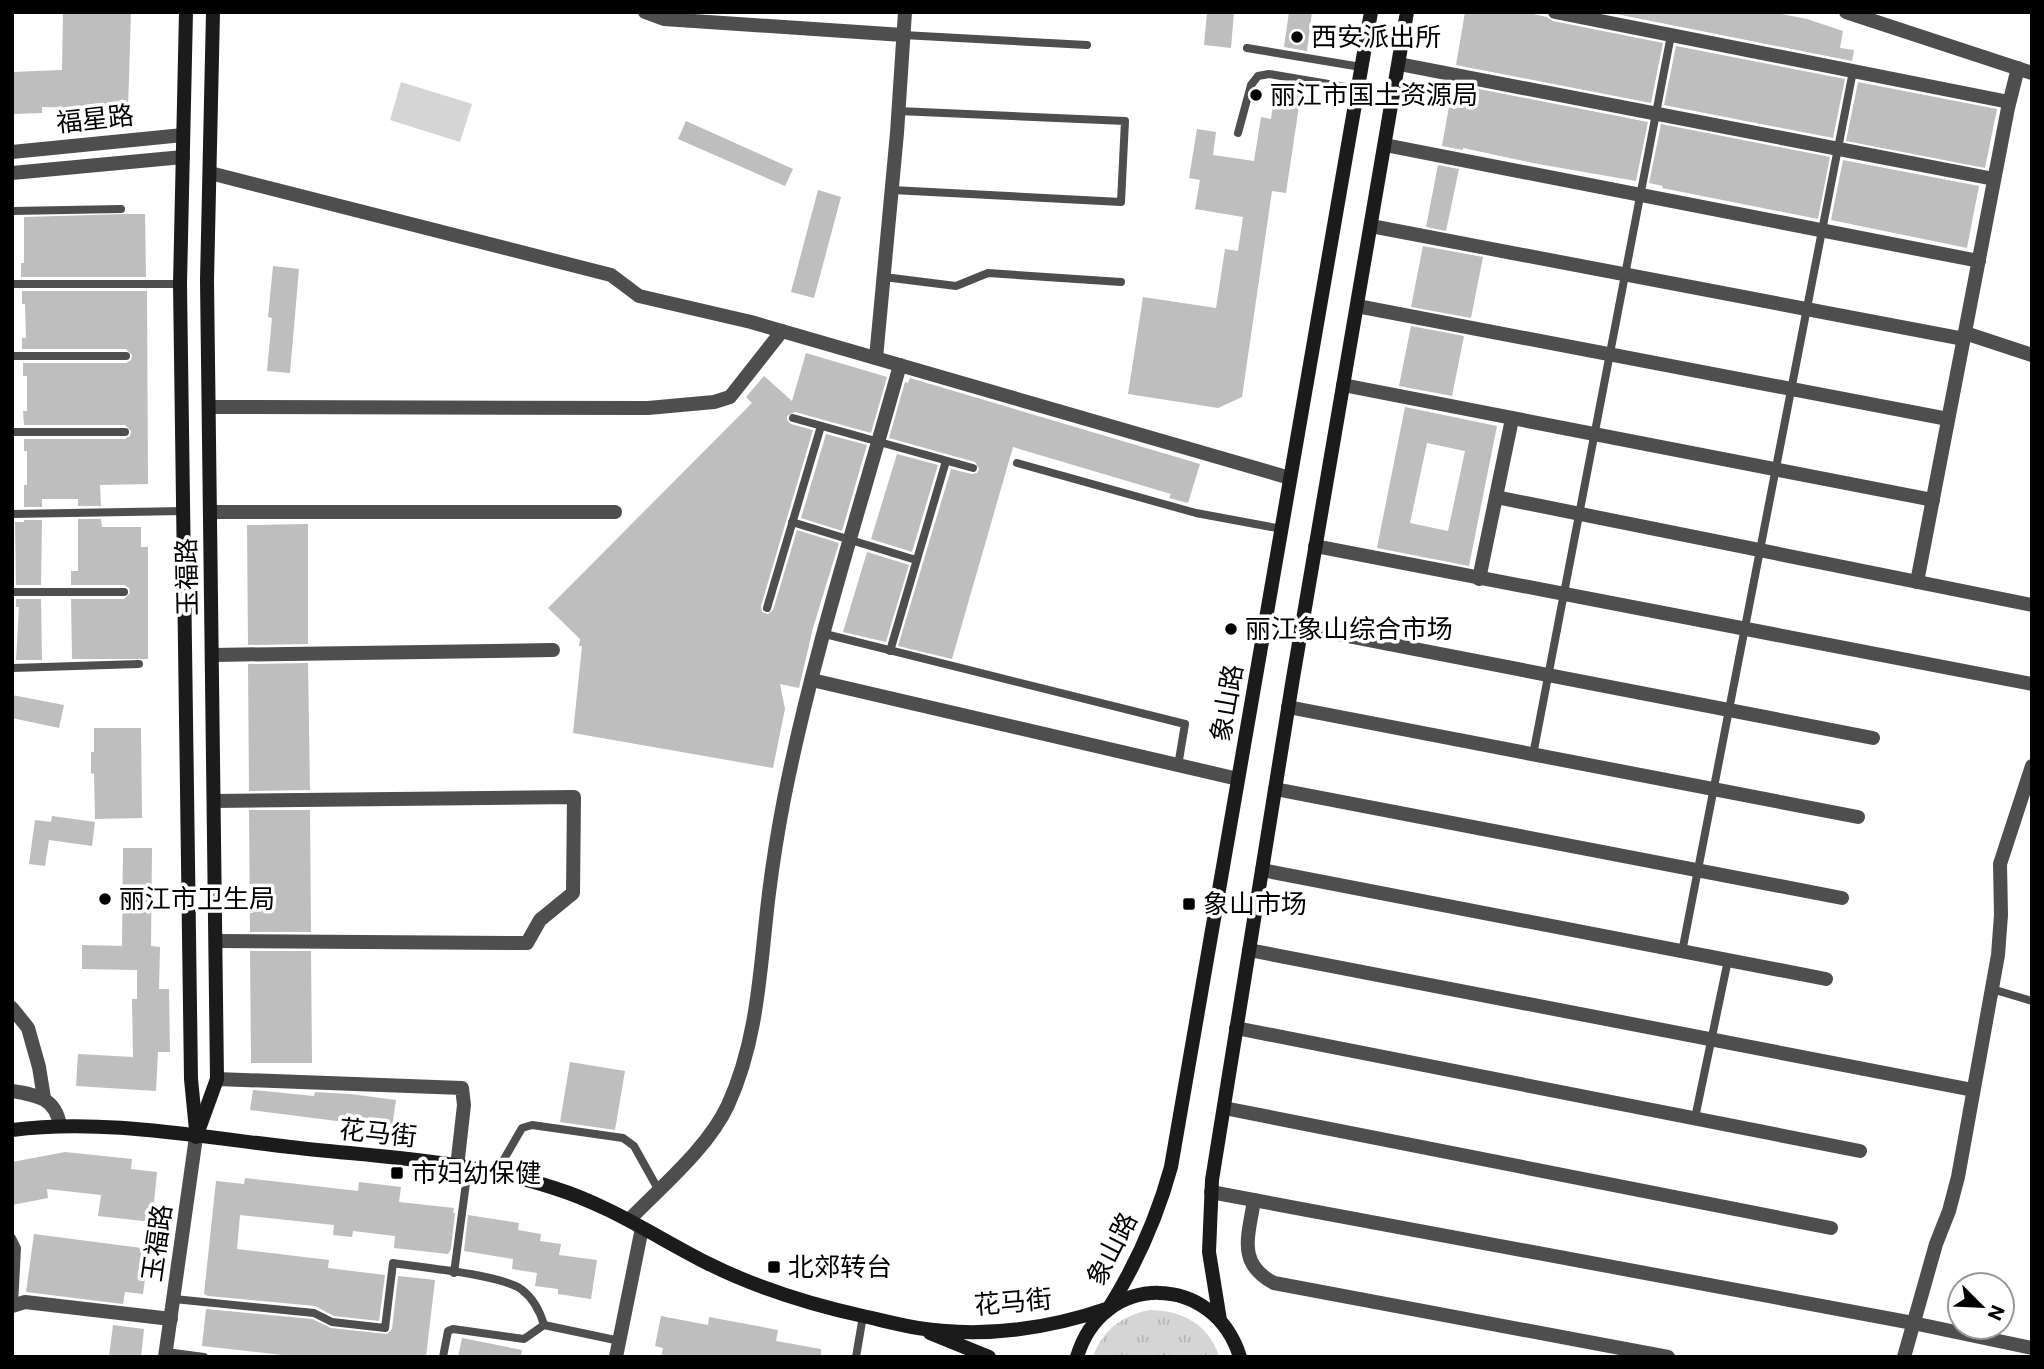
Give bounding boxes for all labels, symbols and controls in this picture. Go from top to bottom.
place label: 西安派出所 [1311,20,1441,51]
marker: 西安派出所 [1289,29,1305,45]
place label: 丽江市国土资源局 [1270,78,1478,109]
marker: 丽江市国土资源局 [1248,87,1264,103]
street label: 福星路 [54,98,135,137]
street label: 玉福路 [169,538,202,616]
place label: 丽江象山综合市场 [1245,612,1453,643]
marker: 丽江象山综合市场 [1223,621,1239,637]
street label: 象山路 [1203,662,1248,744]
place label: 丽江市卫生局 [119,882,275,913]
place label: 象山市场 [1203,887,1307,918]
marker: 丽江市卫生局 [97,891,113,907]
marker: 象山市场 [1181,896,1197,912]
street label: 花马街 [338,1112,419,1151]
place label: 市妇幼保健 [411,1156,541,1187]
marker: 市妇幼保健 [389,1165,405,1181]
street label: 玉福路 [135,1202,176,1284]
street label: 象山路 [1079,1207,1142,1290]
place label: 北郊转台 [788,1250,892,1281]
marker: 北郊转台 [766,1259,782,1275]
north arrow [1946,1271,2016,1341]
street label: 花马街 [973,1282,1053,1319]
text: N [1984,1302,2010,1324]

